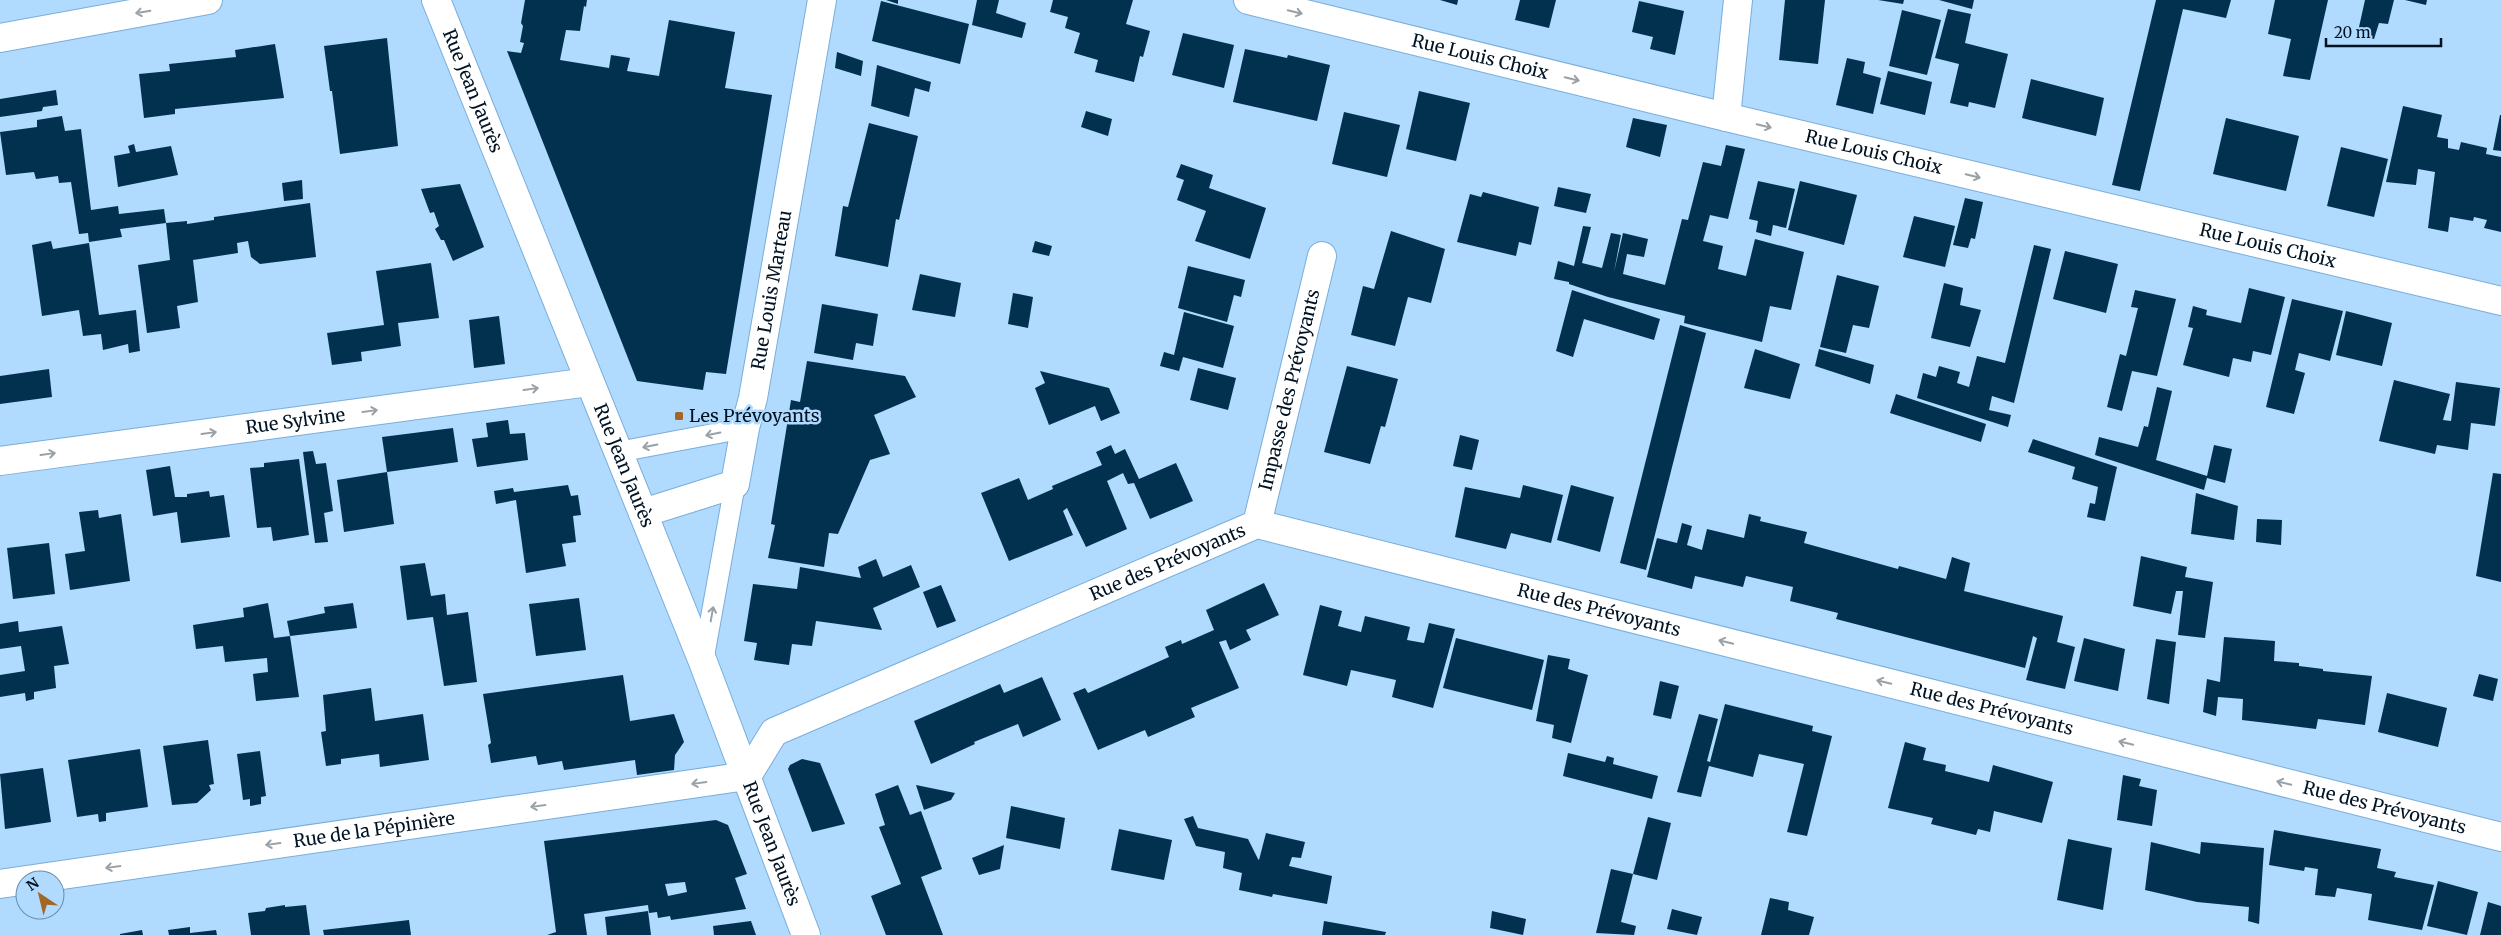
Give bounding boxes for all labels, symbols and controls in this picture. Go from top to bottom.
one-way arrow [135,7,151,17]
one-way arrow [1286,8,1302,17]
scale bar [2326,15,2441,47]
text: 20 m [2334,23,2371,42]
street label: Rue Jean Jaurès [438,25,508,156]
street label: Rue Louis Choix [1410,29,1551,84]
one-way arrow [1563,75,1579,84]
one-way arrow [1755,122,1771,131]
street label: Rue Louis Choix [1803,124,1945,179]
one-way arrow [1964,172,1980,181]
street label: Rue Louis Marteau [746,208,796,372]
street label: Rue Louis Choix [2197,218,2339,273]
street label: Impasse des Prévoyants [1254,286,1325,493]
one-way arrow [523,384,539,394]
street label: Rue Jean Jaurès [589,400,660,531]
street label: Rue Sylvine [244,403,347,439]
place label: Les Prévoyants [689,404,820,427]
one-way arrow [362,406,378,416]
marker: Les Prévoyants [673,410,685,422]
one-way arrow [201,427,217,437]
one-way arrow [706,430,722,439]
one-way arrow [642,442,658,452]
one-way arrow [40,449,56,459]
street label: Rue des Prévoyants [1086,518,1249,606]
street label: Rue des Prévoyants [1515,578,1683,641]
one-way arrow [707,607,717,623]
one-way arrow [1719,637,1735,646]
one-way arrow [1877,677,1893,686]
street label: Rue des Prévoyants [1908,677,2076,740]
one-way arrow [2119,738,2135,747]
street label: Rue des Prévoyants [2301,776,2469,839]
one-way arrow [691,778,707,788]
street label: Rue Jean Jaurès [738,778,806,909]
one-way arrow [2277,778,2293,787]
one-way arrow [531,801,547,811]
street label: Rue de la Pépinière [292,806,456,852]
one-way arrow [266,839,282,849]
one-way arrow [105,863,121,873]
north arrow [15,870,65,920]
text: N [23,874,42,895]

